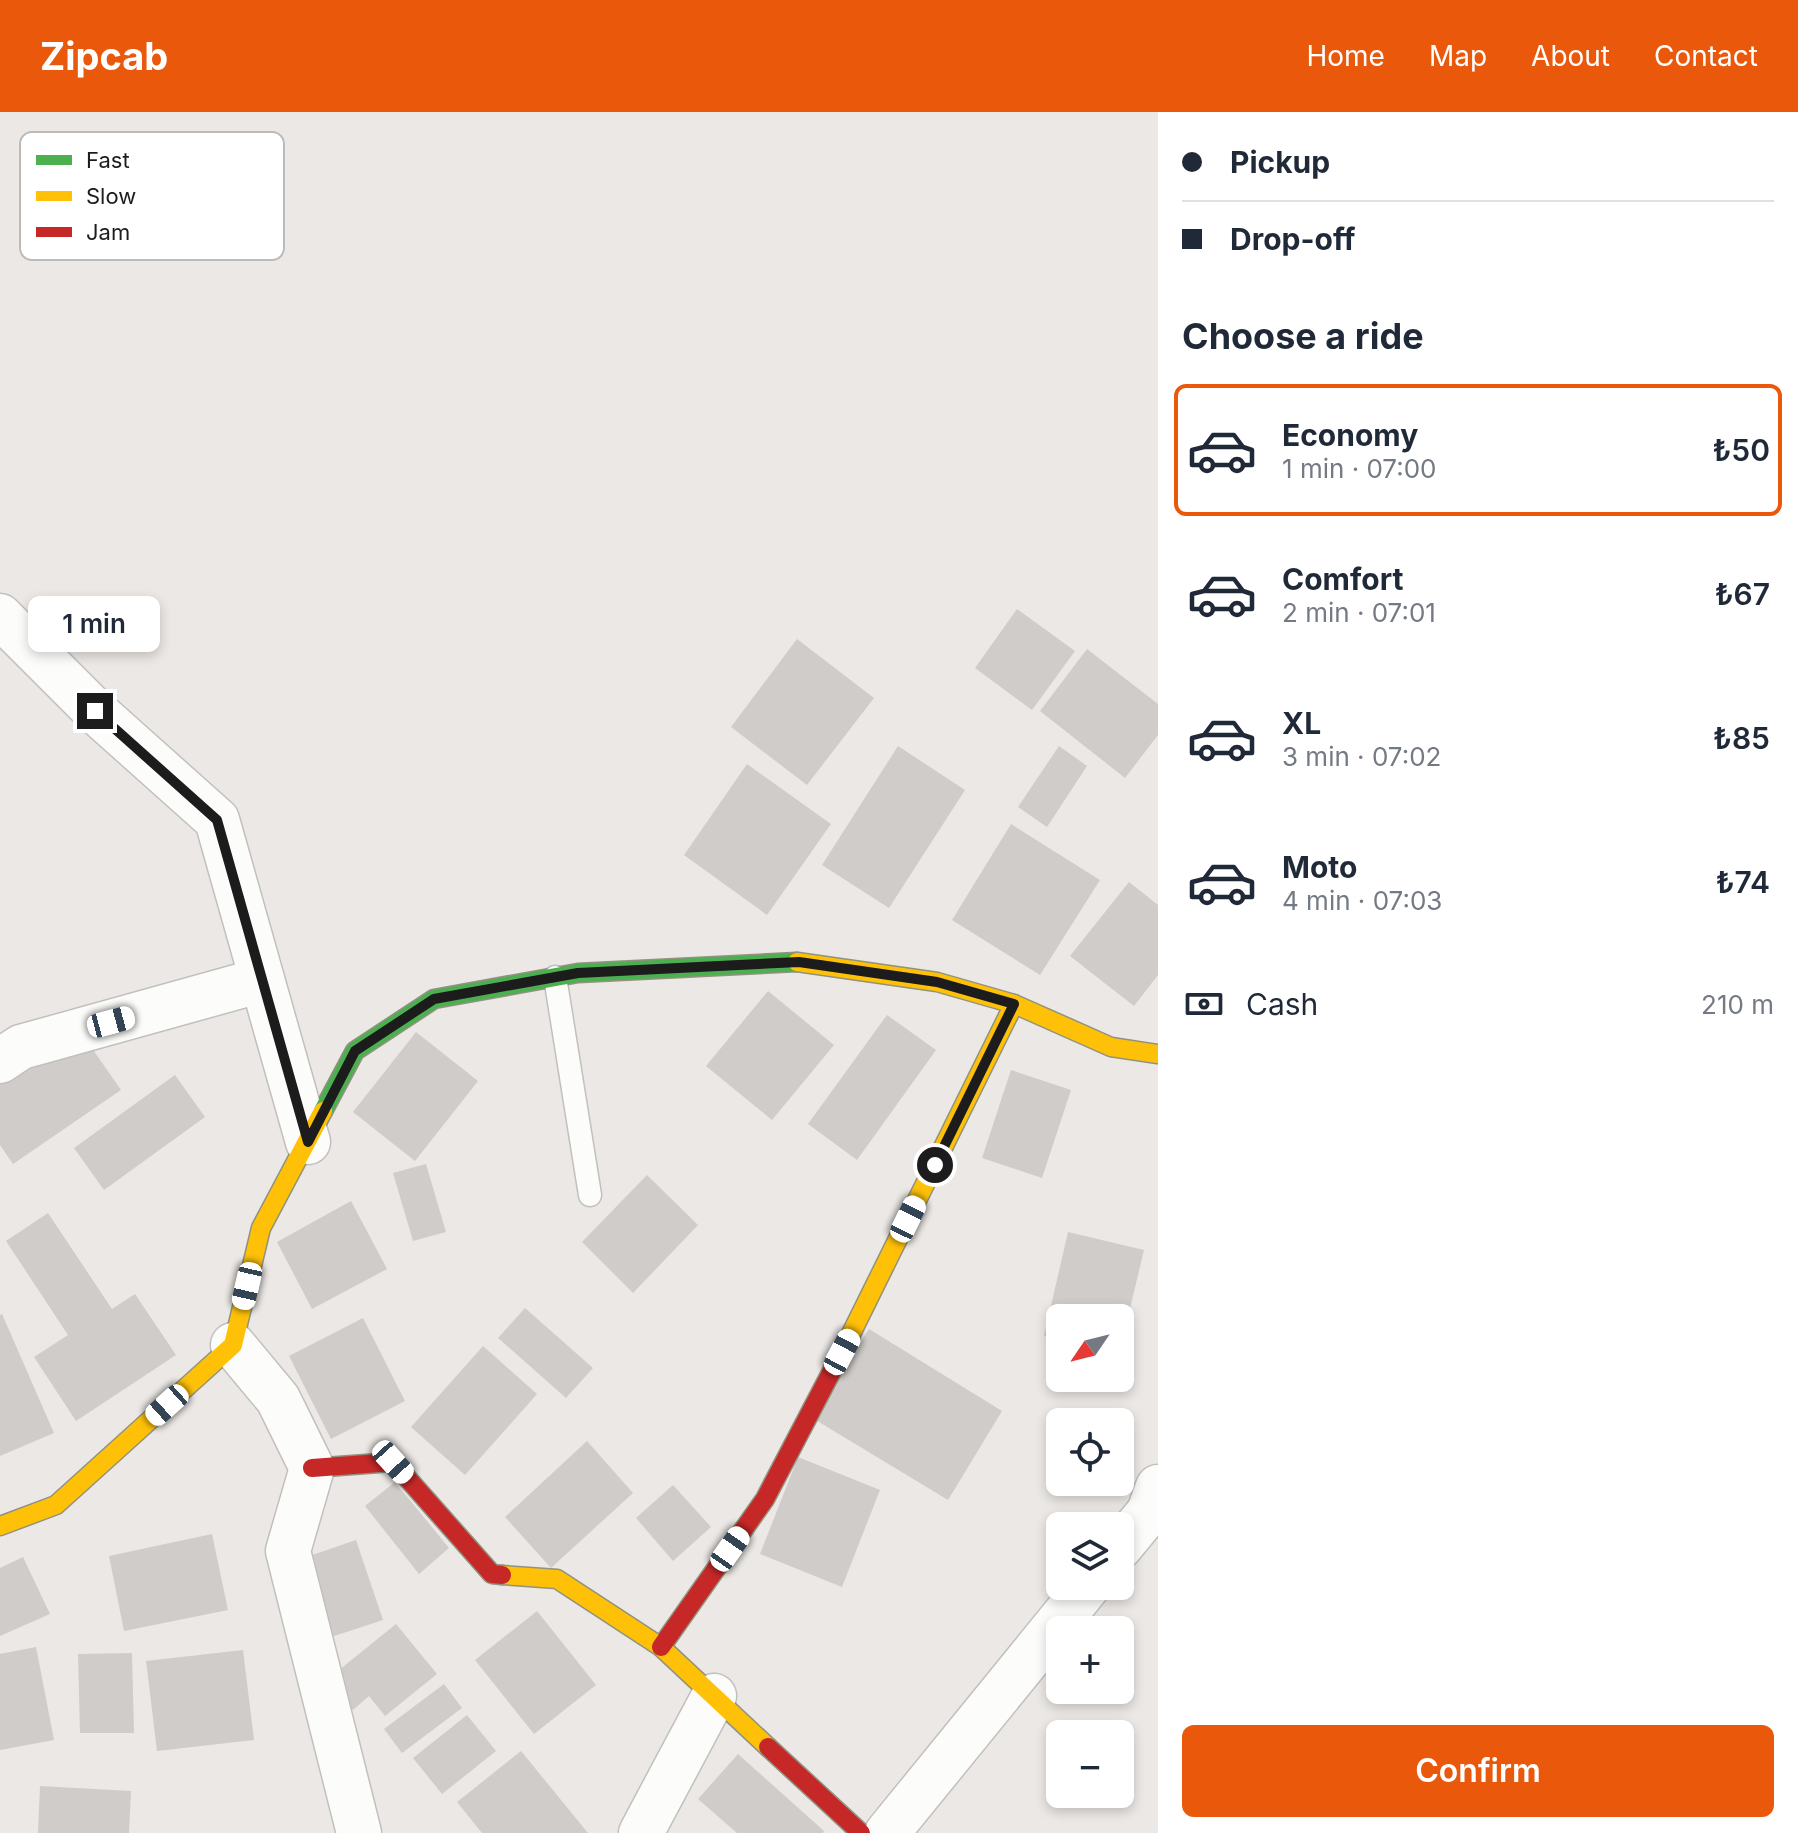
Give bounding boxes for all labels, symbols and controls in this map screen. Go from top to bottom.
text: Zipcab [40,33,168,79]
text: Home [1306,39,1385,73]
text: Map [1429,39,1487,73]
text: About [1531,39,1610,73]
text: Contact [1654,39,1758,73]
legend [20,132,284,260]
text: Pickup [1230,144,1330,180]
text: Fast [86,147,130,173]
text: Slow [86,183,136,209]
text: Jam [86,219,130,245]
text: Drop-off [1230,221,1356,257]
text: Choose a ride [1182,314,1424,358]
icon: car [1186,414,1258,486]
text: Economy [1282,417,1418,453]
text: ₺50 [1713,432,1770,468]
text: 1 min · 07:00 [1282,453,1436,484]
icon: car [1186,558,1258,630]
text: Comfort [1282,561,1403,597]
text: ₺67 [1715,576,1770,612]
callout: 1 min [29,595,161,651]
text: 2 min · 07:01 [1282,597,1436,628]
text: 1 min [62,608,126,639]
route end [77,693,113,729]
icon: car [1186,702,1258,774]
text: XL [1282,705,1321,741]
text: ₺85 [1713,720,1770,756]
text: 3 min · 07:02 [1282,741,1441,772]
icon: car [1186,846,1258,918]
text: Moto [1282,849,1357,885]
text: ₺74 [1716,864,1770,900]
text: 4 min · 07:03 [1282,885,1442,916]
icon: cash [1182,982,1226,1026]
text: Cash [1246,986,1318,1022]
text: 210 m [1701,989,1774,1020]
car [85,1004,137,1040]
route start [917,1147,953,1183]
car [887,1192,929,1246]
car [230,1260,264,1312]
north arrow [1046,1304,1134,1392]
map controls [1046,1304,1134,1808]
car [820,1325,864,1379]
car [141,1380,193,1430]
button: locate [1046,1408,1134,1496]
car [368,1436,418,1488]
button: layers [1046,1512,1134,1600]
car [706,1522,754,1576]
button: + [1046,1616,1134,1704]
button: − [1046,1720,1134,1808]
button: Confirm [1182,1725,1774,1817]

